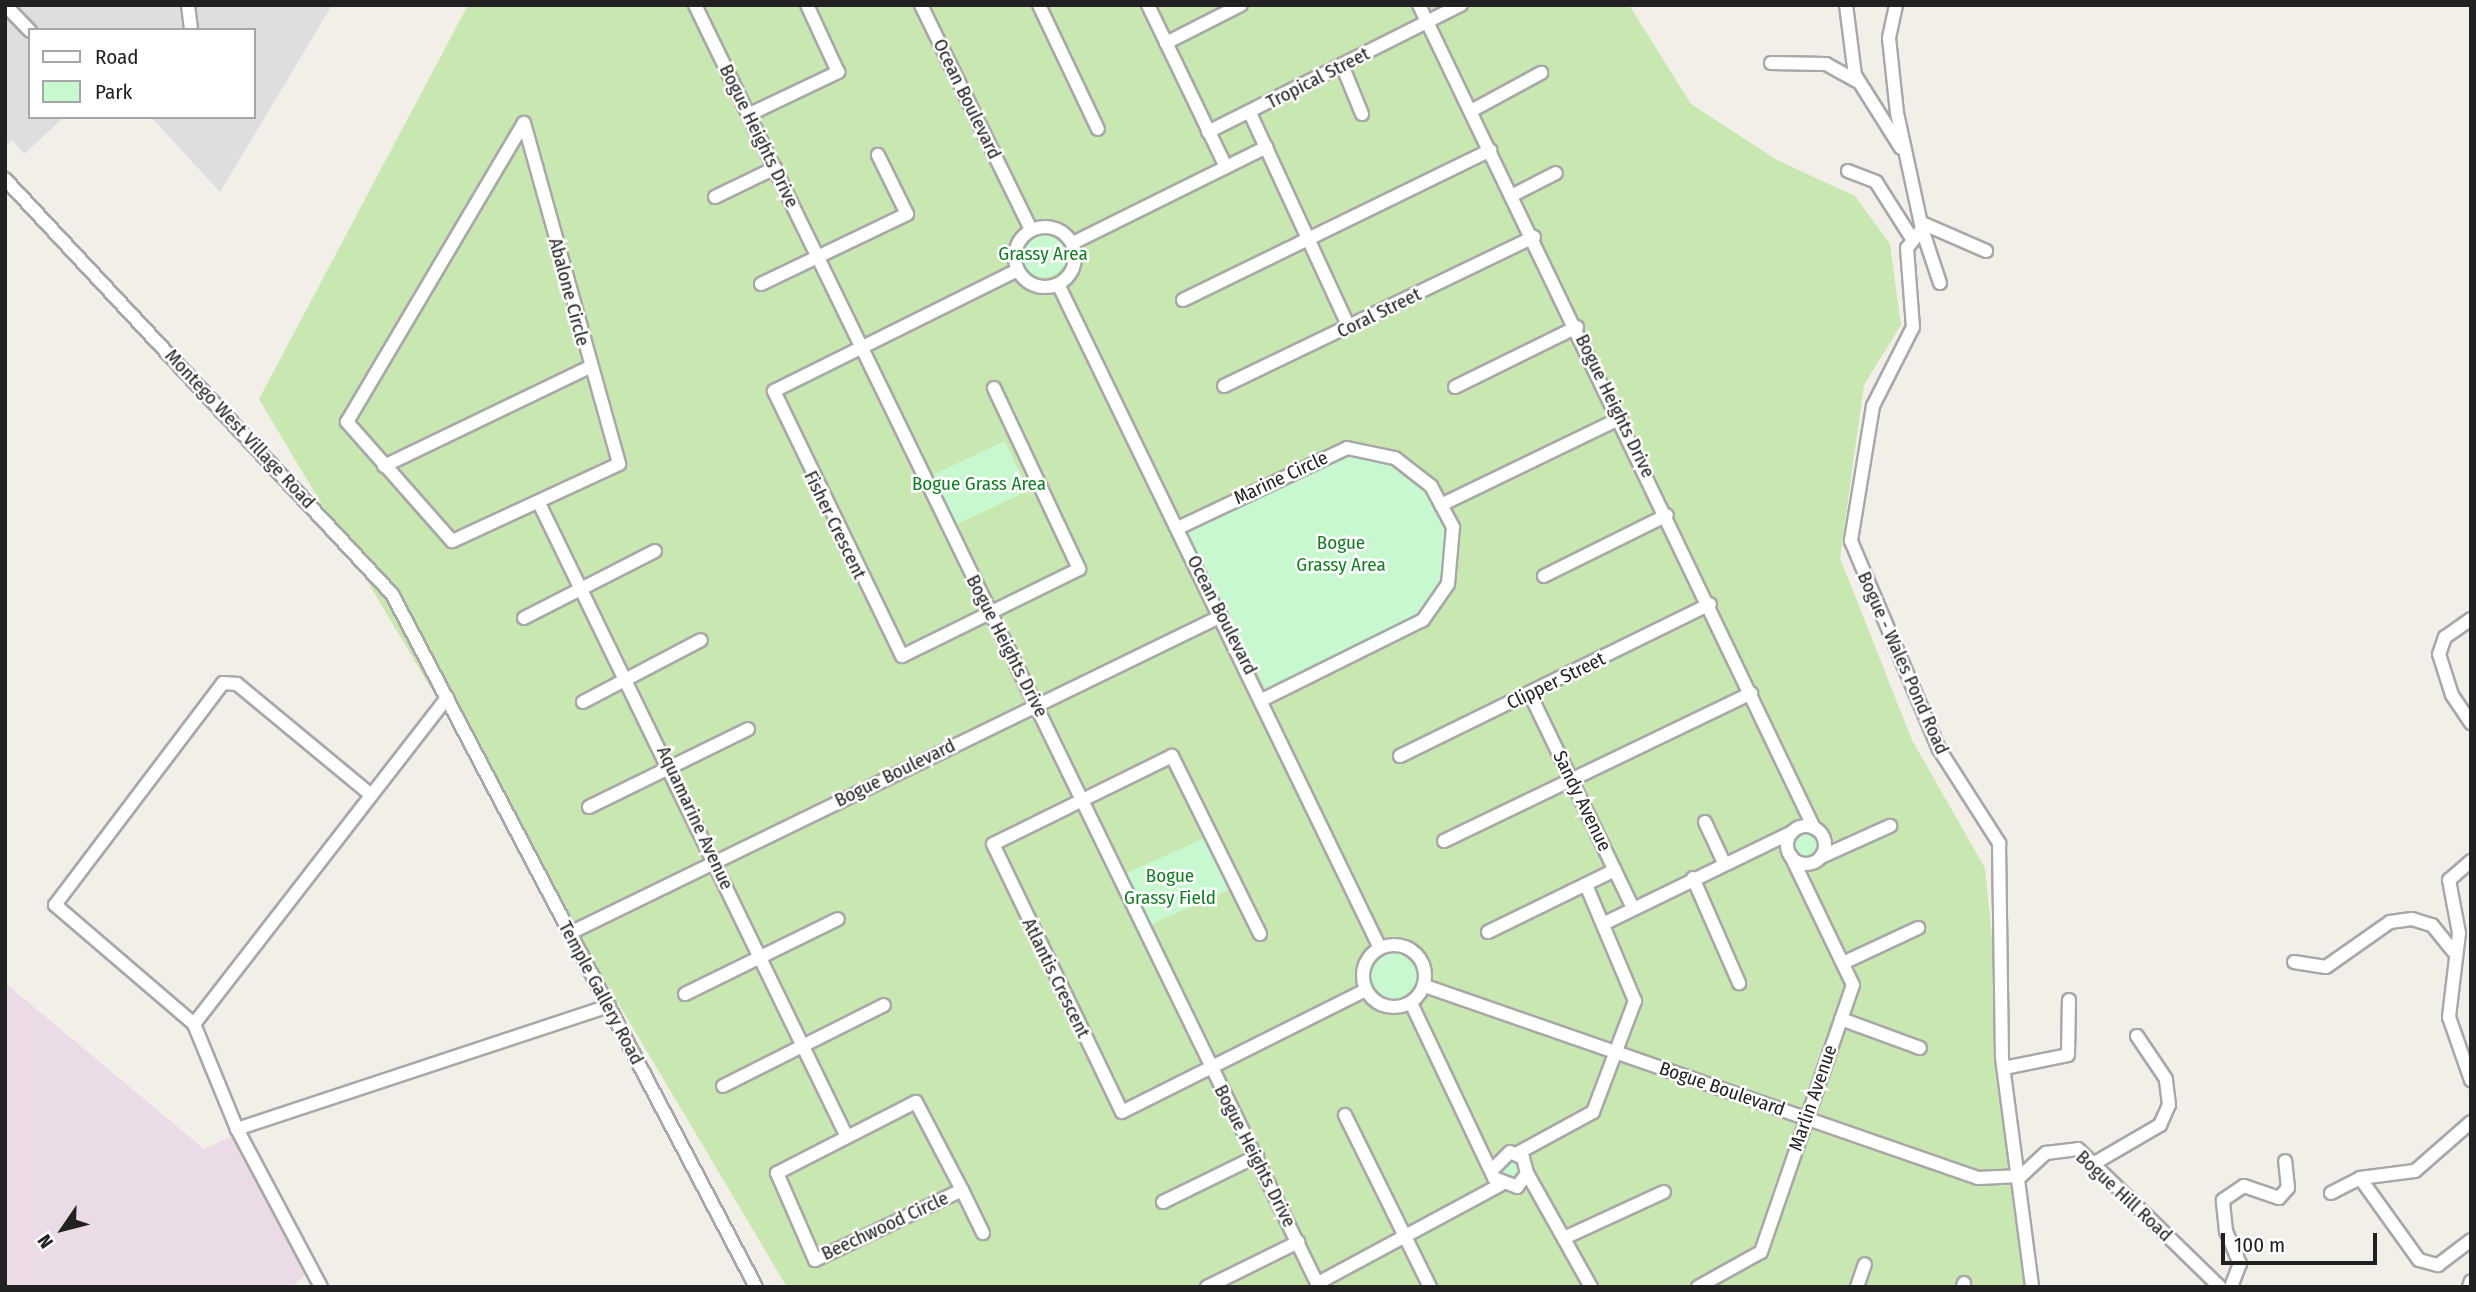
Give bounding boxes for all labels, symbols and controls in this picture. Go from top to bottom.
legend [28,28,256,119]
street label: Ocean Boulevard [928,35,1006,163]
street label: Tropical Street [1263,42,1373,114]
text: Road [95,44,139,70]
street label: Bogue Heights Drive [714,61,804,211]
text: Park [95,79,132,105]
street label: Abalone Circle [544,236,594,348]
park label: Grassy Area [998,243,1088,265]
street label: Coral Street [1333,283,1425,343]
street label: Bogue Heights Drive [1570,331,1660,481]
street label: Montego West Village Road [160,345,320,513]
street label: Marine Circle [1230,446,1332,510]
street label: Fisher Crescent [799,467,871,583]
park label: Bogue Grass Area [912,473,1046,495]
park label: Bogue Grassy Area [1296,532,1386,576]
street label: Ocean Boulevard [1182,551,1262,679]
street label: Bogue - Wales Pond Road [1852,568,1954,758]
street label: Bogue Heights Drive [961,571,1053,721]
street label: Clipper Street [1503,647,1609,715]
street label: Bogue Boulevard [831,734,959,812]
street label: Aquamarine Avenue [652,743,738,893]
street label: Sandy Avenue [1548,747,1616,855]
park label: Bogue Grassy Field [1124,865,1216,909]
street label: Atlantis Crescent [1017,914,1095,1042]
street label: Temple Gallery Road [554,917,648,1069]
street label: Marlin Avenue [1784,1042,1842,1154]
street label: Bogue Boulevard [1656,1057,1788,1121]
street label: Bogue Heights Drive [1209,1081,1301,1231]
street label: Bogue Hill Road [2071,1146,2177,1246]
street label: Beechwood Circle [818,1187,952,1265]
north arrow [28,1194,98,1264]
scale bar [2224,1218,2380,1262]
text: N [33,1230,58,1253]
text: 100 m [2234,1232,2285,1258]

